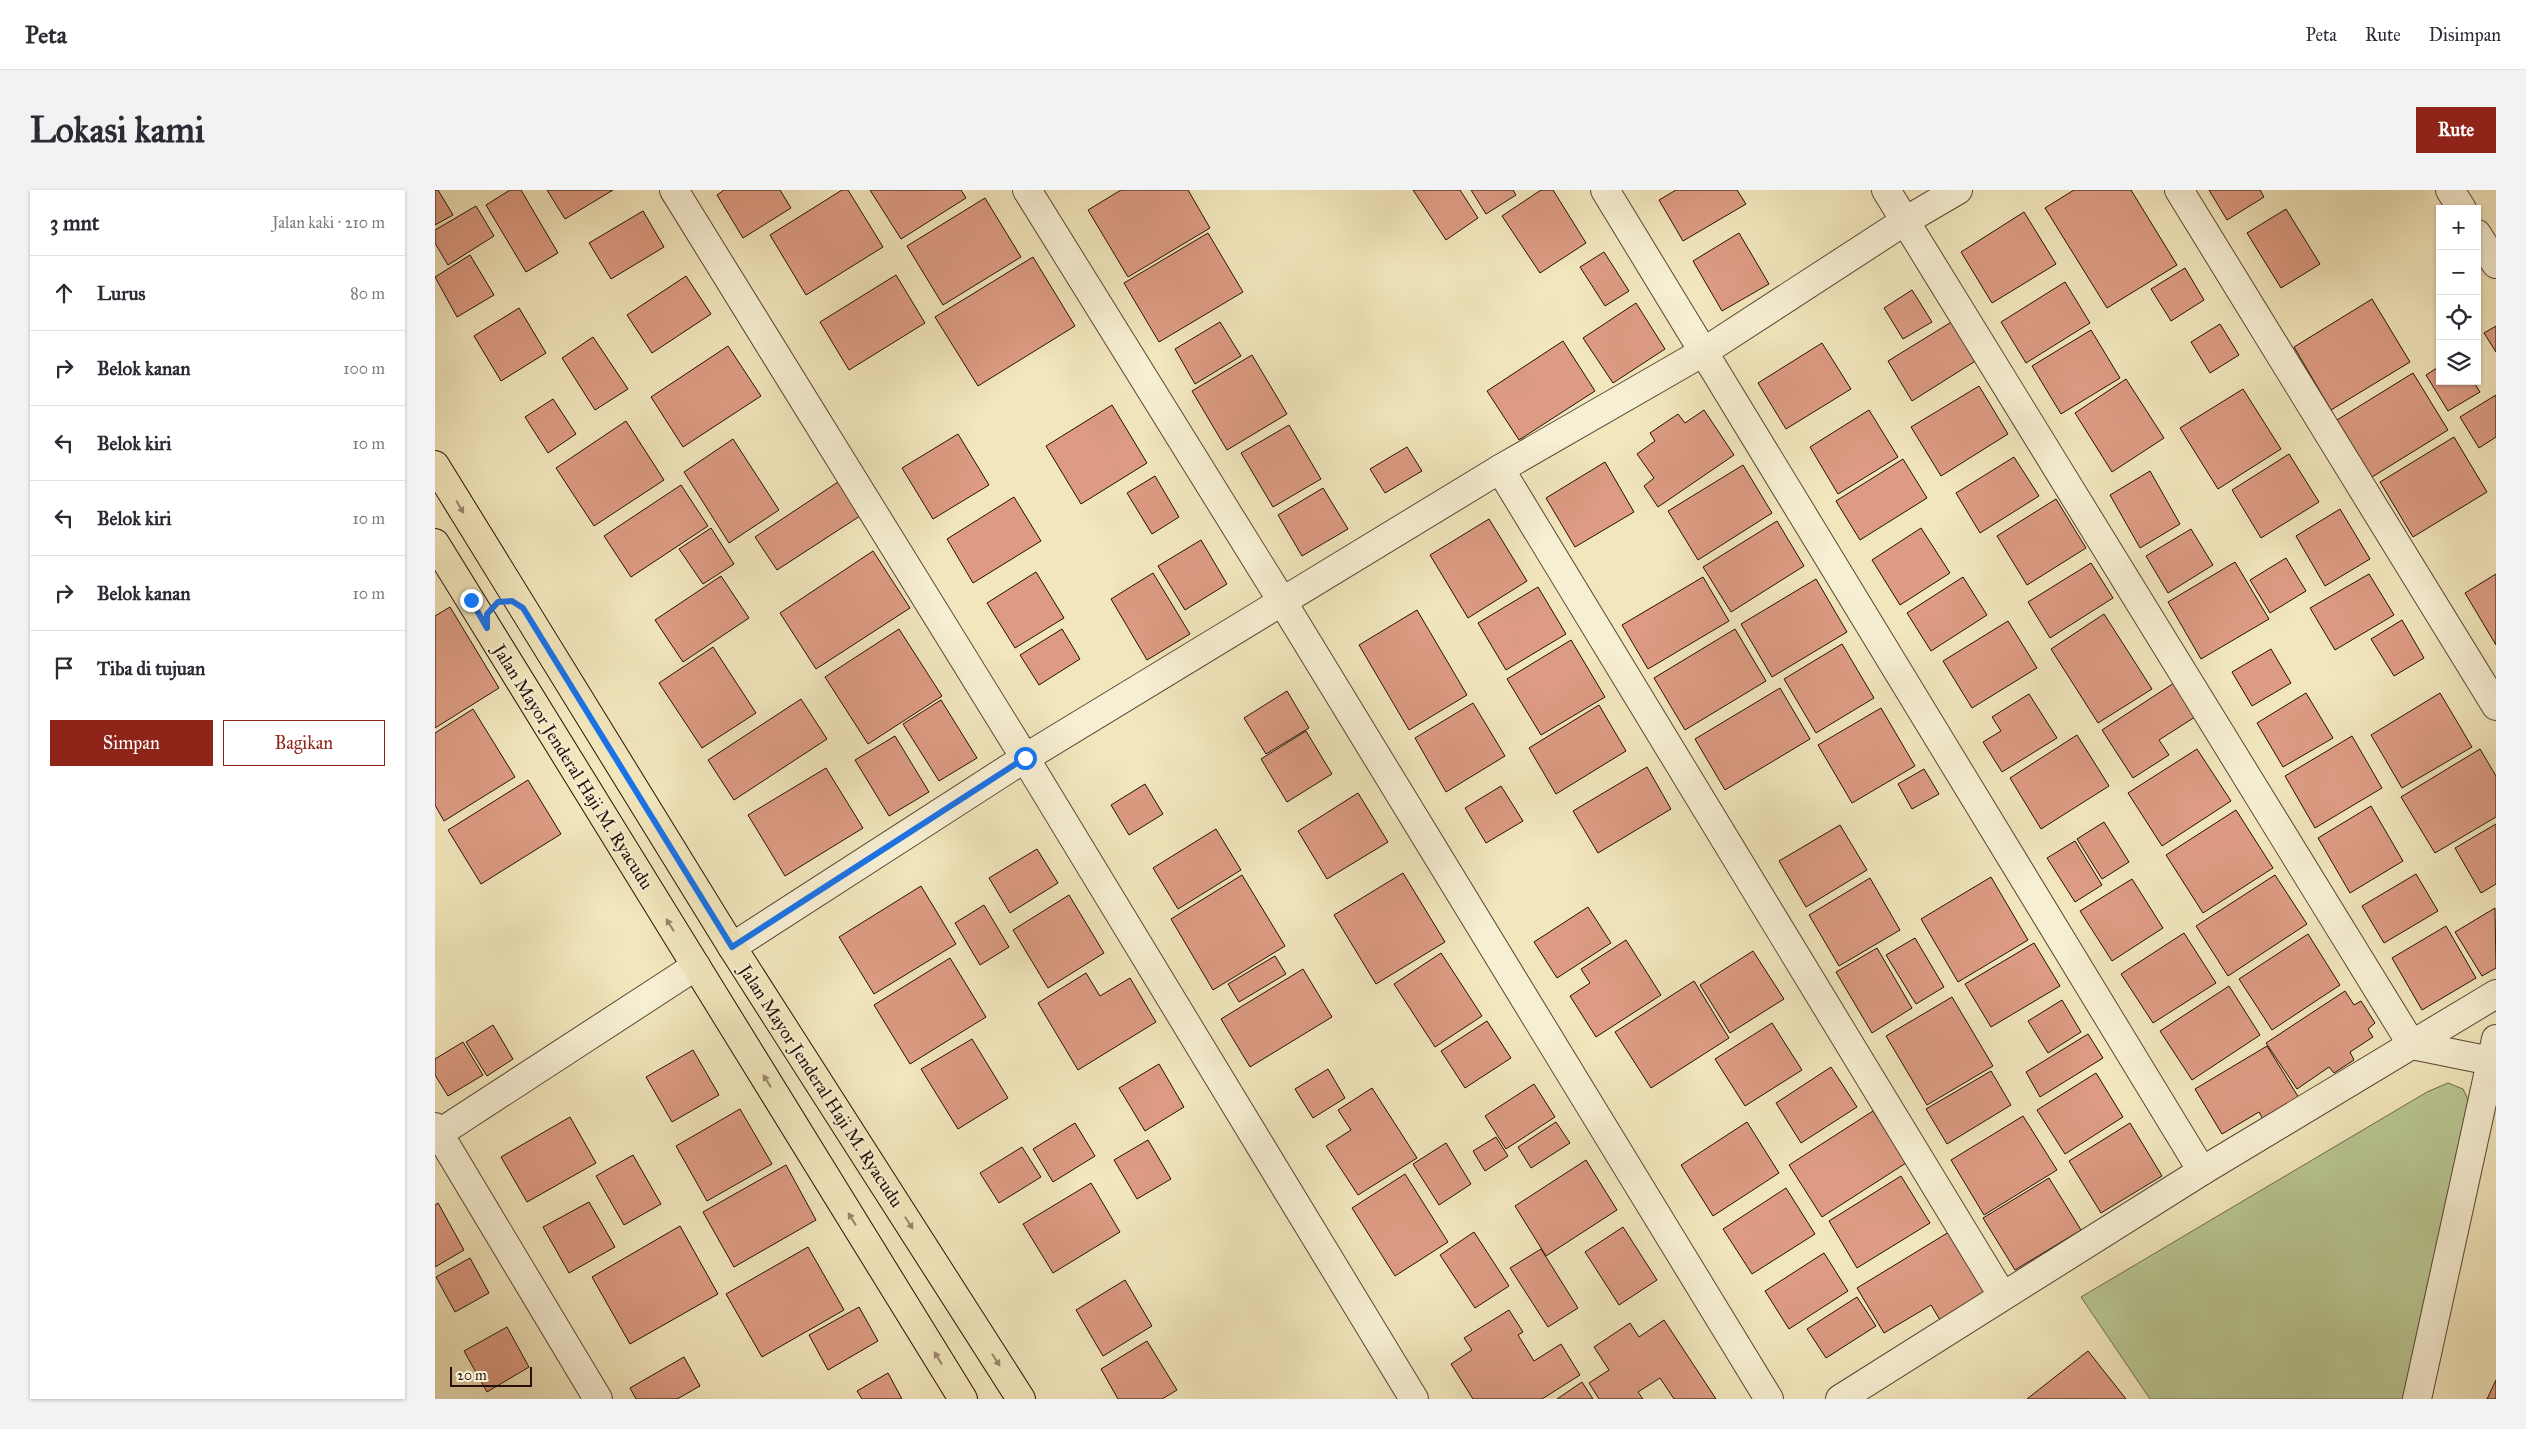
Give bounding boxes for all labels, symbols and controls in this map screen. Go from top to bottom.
text: Peta [25,20,67,50]
text: Peta [2306,24,2337,46]
text: Rute [2365,24,2401,46]
text: Disimpan [2429,24,2501,46]
button: Rute [2416,107,2496,153]
text: Lokasi kami [30,109,205,152]
map controls [2436,205,2481,385]
button: + [2436,205,2481,250]
text: 3 mnt [50,210,99,236]
text: Jalan kaki · 210 m [272,213,385,232]
button: − [2436,250,2481,295]
icon: ahead [50,279,78,307]
text: Lurus [97,282,145,305]
text: 80 m [350,284,385,303]
button: locate [2436,295,2481,340]
button: layers [2436,340,2481,385]
icon: right [50,354,78,382]
text: Belok kanan [97,357,191,380]
text: 100 m [343,359,385,378]
icon: left [50,429,78,457]
text: Belok kiri [97,432,171,455]
text: 10 m [353,434,385,453]
one-way arrow [456,500,465,513]
icon: left [50,504,78,532]
text: Belok kiri [97,507,171,530]
text: 10 m [353,509,385,528]
icon: right [50,579,78,607]
text: Belok kanan [97,582,191,605]
text: 10 m [353,584,385,603]
route end [460,589,483,612]
street label: Jalan Mayor Jenderal Haji M. Ryacudu [486,639,658,895]
icon: arrive [50,654,78,682]
text: Tiba di tujuan [97,657,205,680]
button: Simpan [50,720,213,766]
button: Bagikan [223,720,385,766]
route start [1014,747,1037,770]
one-way arrow [666,918,675,931]
street label: Jalan Mayor Jenderal Haji M. Ryacudu [732,959,908,1212]
one-way arrow [762,1075,772,1088]
one-way arrow [848,1213,857,1226]
one-way arrow [904,1217,913,1230]
one-way arrow [933,1351,942,1364]
one-way arrow [991,1353,1001,1367]
scale bar [450,1364,533,1387]
text: 20 m [457,1367,487,1384]

